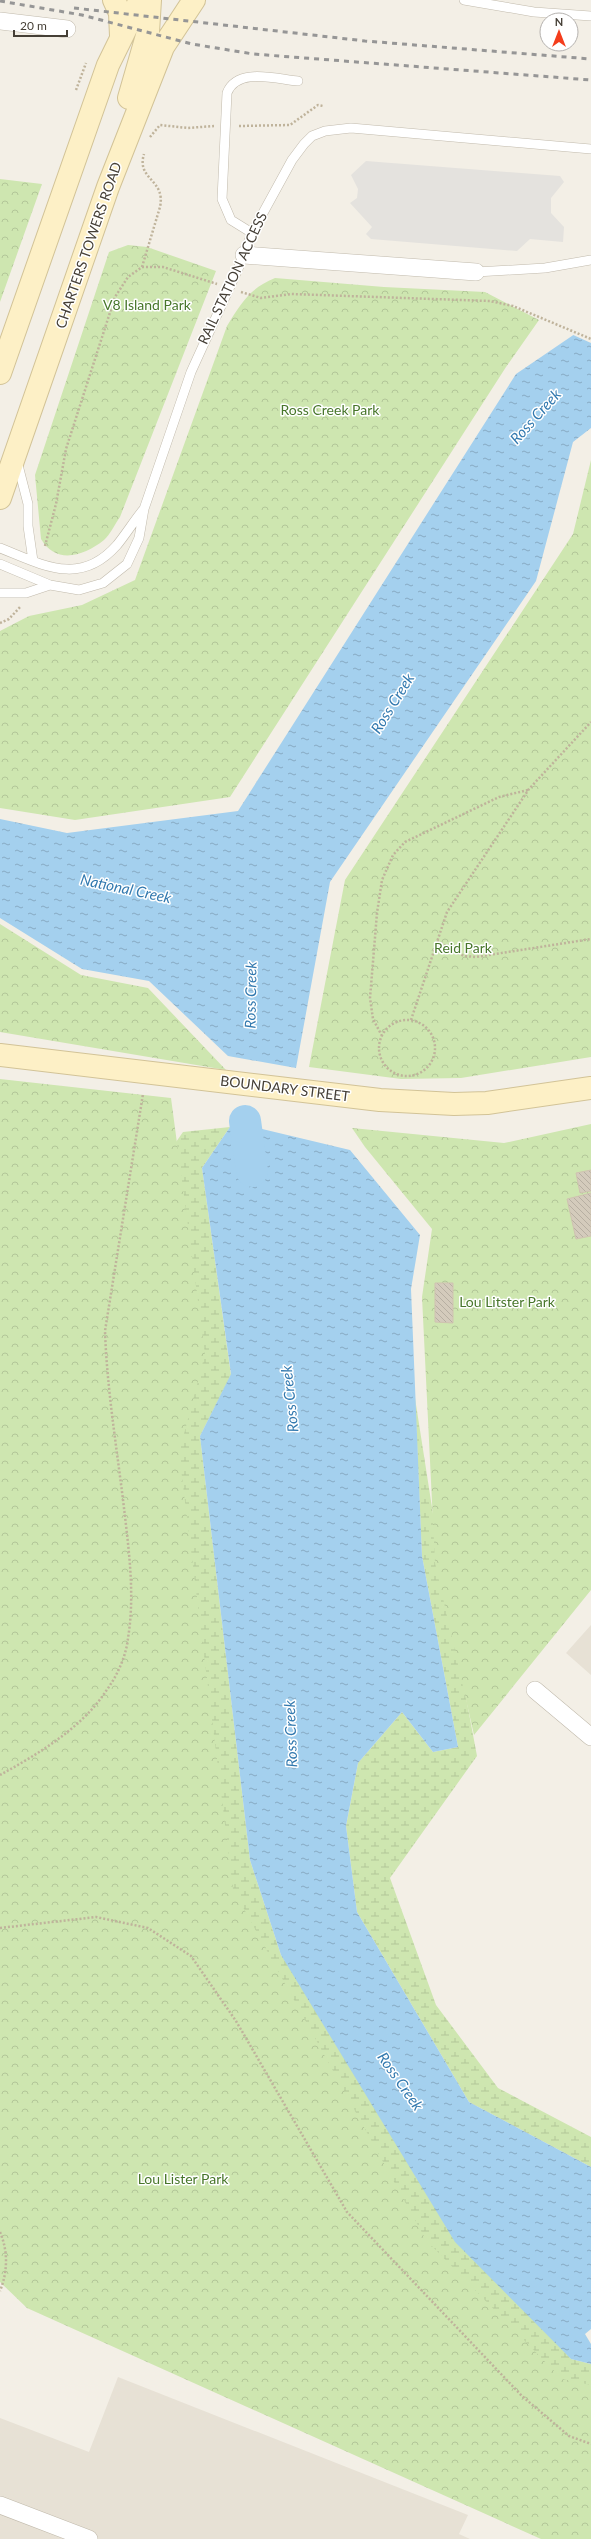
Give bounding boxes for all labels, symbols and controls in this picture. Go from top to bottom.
scale bar [14,12,67,38]
north arrow [539,12,579,52]
text: N [555,15,563,28]
text: 20 m [20,18,47,33]
street label: CHARTERS TOWERS ROAD [51,159,125,331]
street label: RAIL STATION ACCESS [194,209,270,347]
park label: V8 Island Park [103,296,192,313]
water label: Ross Creek [506,384,565,447]
park label: Ross Creek Park [281,401,380,418]
water label: Ross Creek [367,669,418,736]
water label: National Creek [79,870,174,907]
park label: Reid Park [434,939,493,956]
water label: Ross Creek [240,960,260,1029]
street label: BOUNDARY STREET [219,1072,351,1104]
park label: Lou Litster Park [459,1293,556,1310]
water label: Ross Creek [276,1364,301,1433]
water label: Ross Creek [280,1699,300,1768]
water label: Ross Creek [374,2048,428,2114]
park label: Lou Lister Park [138,2170,229,2187]

